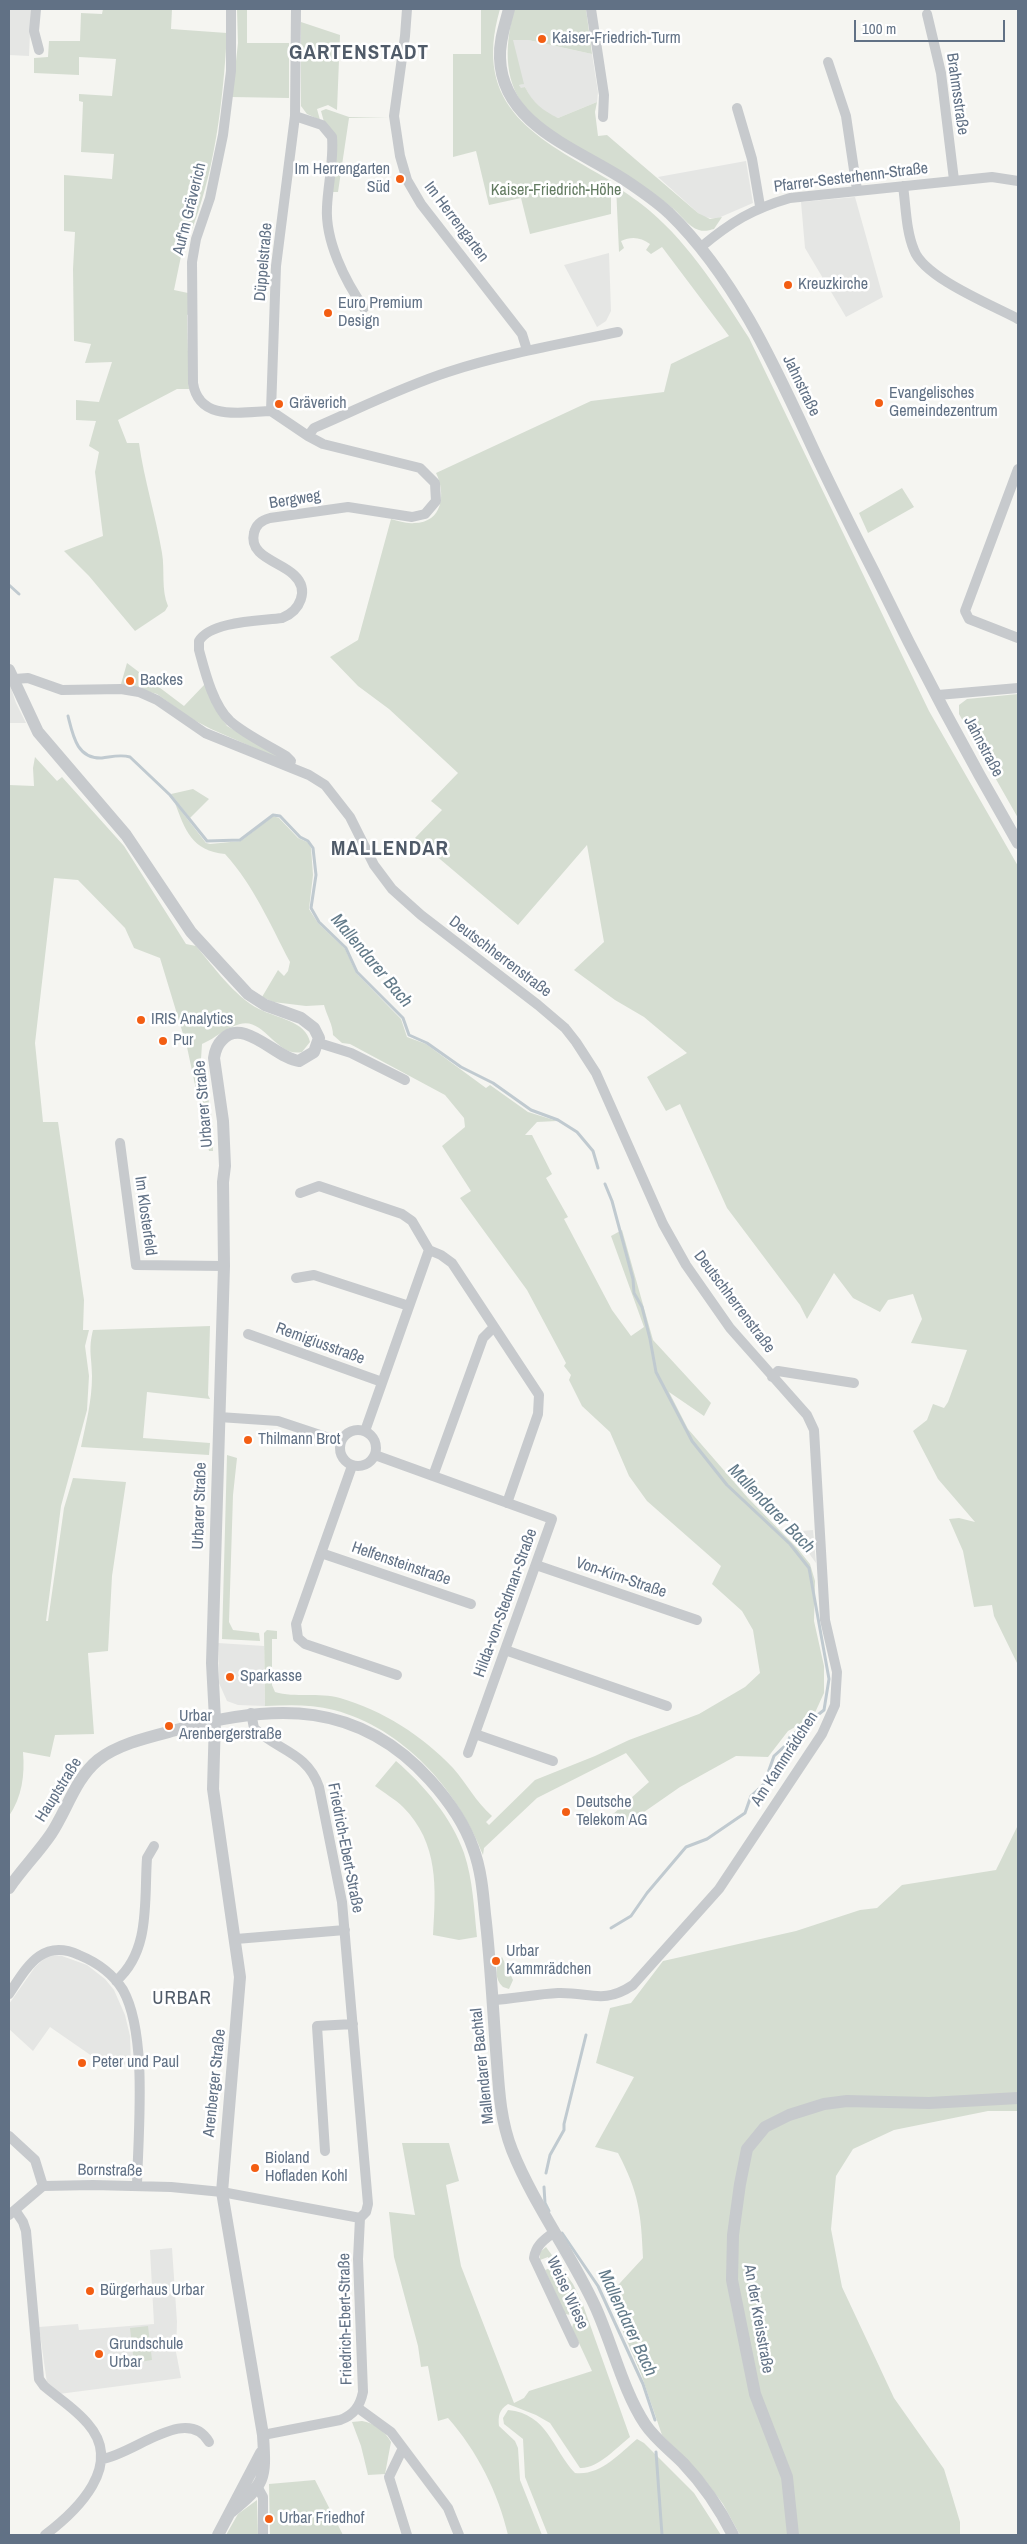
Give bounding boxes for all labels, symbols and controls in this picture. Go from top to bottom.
scale bar [857,10,1008,42]
text: 100 m [862,18,896,39]
place label: Kaiser-Friedrich-Turm [552,29,681,49]
marker: Kaiser-Friedrich-Turm [536,33,548,45]
district label: GARTENSTADT [288,40,430,66]
street label: Brahmsstraße [942,52,972,136]
street label: Pfarrer-Sesterhenn-Straße [773,159,929,197]
place label: Im Herrengarten Süd [294,160,390,198]
street label: Auf'm Gräverich [169,161,211,257]
marker: Im Herrengarten Süd [394,173,406,185]
street label: Im Herrengarten [420,178,492,266]
park label: Kaiser-Friedrich-Höhe [491,181,621,201]
street label: Düppelstraße [251,222,277,302]
place label: Kreuzkirche [798,275,868,295]
marker: Kreuzkirche [782,279,794,291]
place label: Euro Premium Design [338,294,423,332]
marker: Euro Premium Design [322,307,334,319]
street label: Jahnstraße [778,352,824,420]
place label: Evangelisches Gemeindezentrum [889,384,998,422]
place label: Gräverich [289,394,347,414]
marker: Evangelisches Gemeindezentrum [873,397,885,409]
marker: Gräverich [273,398,285,410]
street label: Bergweg [268,486,322,514]
place label: Backes [140,671,183,691]
marker: Backes [124,675,136,687]
street label: Jahnstraße [959,714,1007,780]
district label: MALLENDAR [330,836,450,862]
water label: Mallendarer Bach [326,910,416,1012]
street label: Deutschherrenstraße [445,912,555,1002]
place label: IRIS Analytics [151,1010,233,1030]
marker: IRIS Analytics [135,1014,147,1026]
place label: Pur [173,1031,193,1051]
marker: Pur [157,1035,169,1047]
street label: Urbarer Straße [191,1060,217,1148]
street label: Im Klosterfeld [130,1175,160,1257]
street label: Deutschherrenstraße [689,1247,779,1357]
street label: Remigiusstraße [273,1319,367,1369]
place label: Thilmann Brot [258,1430,340,1450]
marker: Thilmann Brot [242,1434,254,1446]
water label: Mallendarer Bach [723,1460,819,1558]
street label: Urbarer Straße [189,1462,211,1550]
street label: Hilda-von-Stedman-Straße [470,1526,542,1680]
street label: Helfensteinstraße [349,1538,453,1590]
street label: Von-Kirn-Straße [573,1553,669,1603]
place label: Sparkasse [240,1667,302,1687]
marker: Sparkasse [224,1671,236,1683]
place label: Urbar Arenbergerstraße [179,1707,282,1745]
street label: Am Kammrädchen [747,1708,823,1810]
marker: Urbar Arenbergerstraße [163,1720,175,1732]
street label: Hauptstraße [32,1754,86,1826]
street label: Friedrich-Ebert-Straße [323,1781,367,1915]
place label: Deutsche Telekom AG [576,1793,647,1831]
marker: Deutsche Telekom AG [560,1806,572,1818]
place label: Urbar Kammrädchen [506,1942,591,1980]
marker: Urbar Kammrädchen [490,1955,502,1967]
district label: URBAR [152,1988,212,2010]
street label: Mallendarer Bachtal [467,2007,499,2125]
street label: Arenberger Straße [200,2028,230,2138]
place label: Peter und Paul [92,2053,179,2073]
marker: Peter und Paul [76,2057,88,2069]
place label: Bioland Hofladen Kohl [265,2149,347,2187]
street label: Bornstraße [77,2161,143,2181]
marker: Bioland Hofladen Kohl [249,2162,261,2174]
street label: Friedrich-Ebert-Straße [335,2253,357,2385]
street label: Weise Wiese [542,2254,592,2332]
street label: An der Kreisstraße [739,2263,777,2375]
water label: Mallendarer Bach [593,2266,661,2380]
place label: Bürgerhaus Urbar [100,2281,204,2301]
marker: Bürgerhaus Urbar [84,2285,96,2297]
place label: Grundschule Urbar [109,2335,183,2373]
marker: Grundschule Urbar [93,2348,105,2360]
place label: Urbar Friedhof [279,2509,364,2529]
marker: Urbar Friedhof [263,2513,275,2525]

